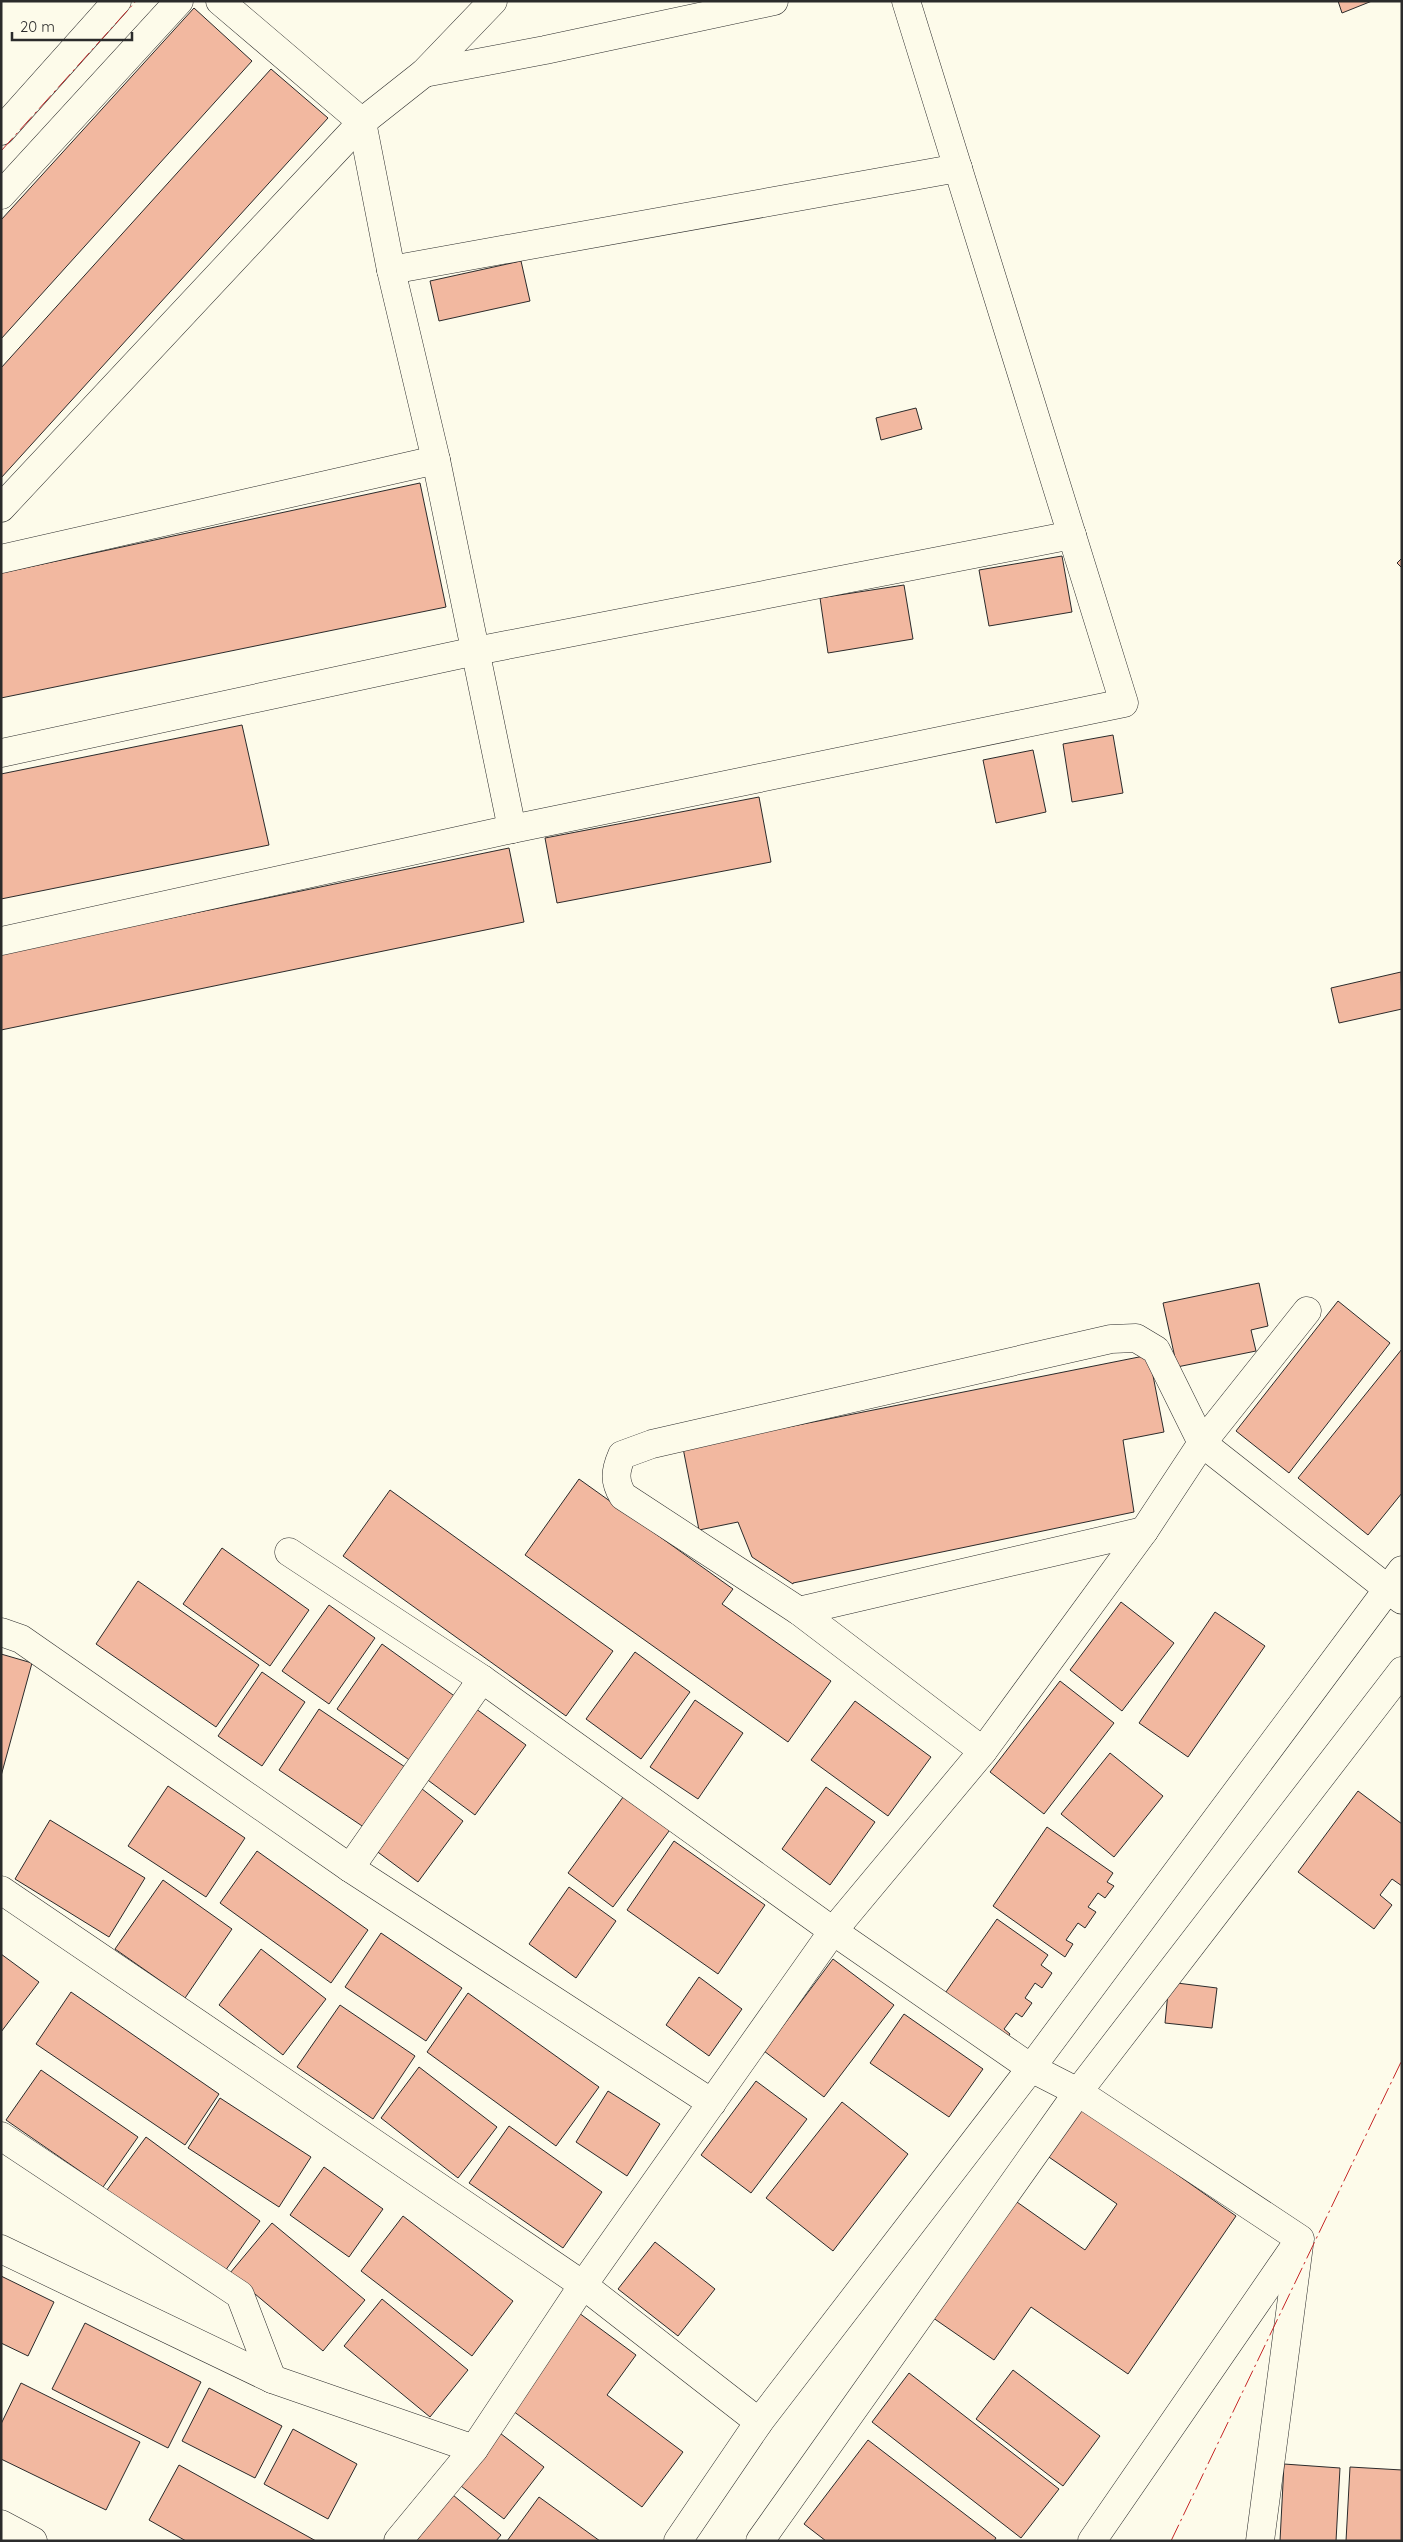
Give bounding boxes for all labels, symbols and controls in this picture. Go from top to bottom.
scale bar [12,10,132,42]
text: 20 m [20,17,55,36]

